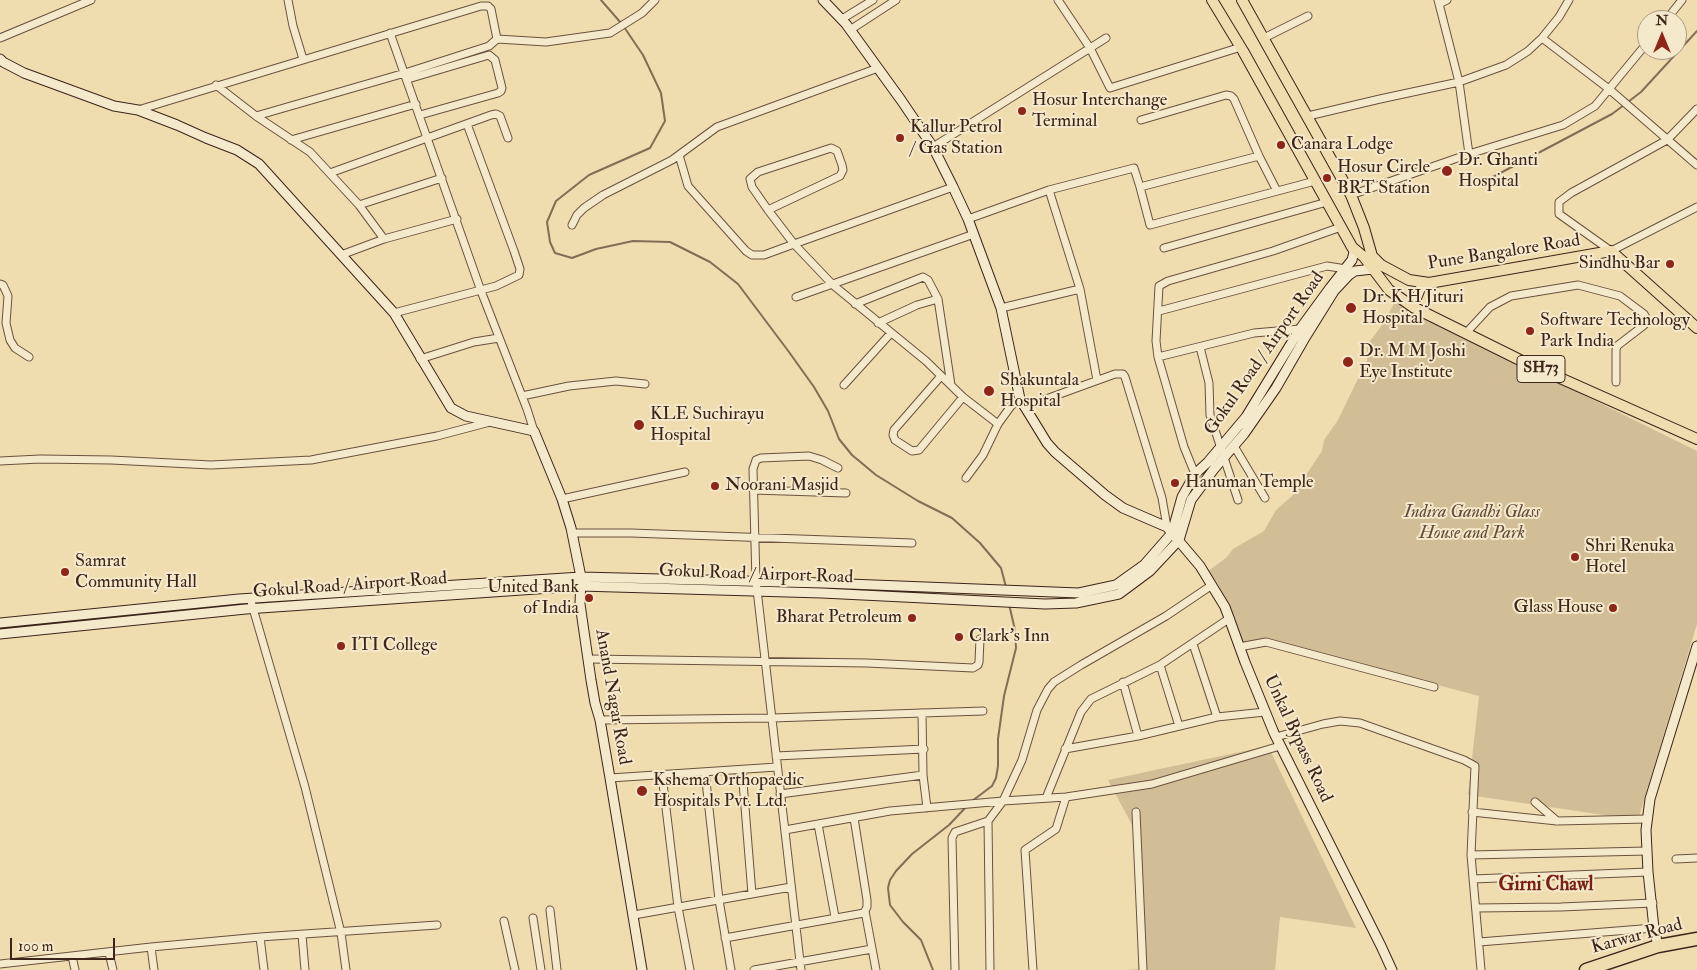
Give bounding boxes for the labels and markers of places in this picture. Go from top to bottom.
place label: Hosur Interchange Terminal [1032,90,1167,132]
marker: Hosur Interchange Terminal [1016,105,1028,117]
place label: Kallur Petrol / Gas Station [910,117,1003,160]
marker: Kallur Petrol / Gas Station [894,132,906,144]
place label: Canara Lodge [1291,134,1393,156]
marker: Canara Lodge [1275,139,1287,151]
place label: Dr. Ghanti Hospital [1458,150,1538,192]
place label: Hosur Circle BRT Station [1337,157,1430,200]
marker: Dr. Ghanti Hospital [1440,164,1454,178]
marker: Hosur Circle BRT Station [1321,172,1333,184]
place label: Sindhu Bar [1579,253,1660,275]
marker: Sindhu Bar [1664,258,1676,270]
place label: Dr. K H Jituri Hospital [1362,287,1464,330]
marker: Dr. K H Jituri Hospital [1344,301,1358,315]
place label: Software Technology Park India [1540,310,1690,352]
marker: Software Technology Park India [1524,325,1536,337]
place label: Dr. M M Joshi Eye Institute [1359,341,1466,384]
marker: Dr. M M Joshi Eye Institute [1341,355,1355,369]
place label: Shakuntala Hospital [1000,370,1079,412]
marker: Shakuntala Hospital [982,384,996,398]
place label: KLE Suchirayu Hospital [650,404,764,446]
marker: KLE Suchirayu Hospital [632,418,646,432]
place label: Hanuman Temple [1185,472,1314,494]
place label: Noorani Masjid [725,475,839,497]
marker: Hanuman Temple [1169,477,1181,489]
marker: Noorani Masjid [709,480,721,492]
place label: Shri Renuka Hotel [1585,536,1674,578]
place label: Samrat Community Hall [75,551,197,594]
marker: Shri Renuka Hotel [1569,551,1581,563]
marker: Samrat Community Hall [59,566,71,578]
place label: United Bank of India [487,577,579,620]
marker: United Bank of India [583,592,595,604]
place label: Glass House [1514,597,1603,619]
marker: Glass House [1607,602,1619,614]
place label: Bharat Petroleum [776,607,902,629]
marker: Bharat Petroleum [906,612,918,624]
place label: Clark's Inn [969,626,1050,648]
marker: Clark's Inn [953,631,965,643]
place label: ITI College [351,635,438,657]
marker: ITI College [335,640,347,652]
place label: Kshema Orthopaedic Hospitals Pvt. Ltd. [653,770,804,812]
marker: Kshema Orthopaedic Hospitals Pvt. Ltd. [635,784,649,798]

